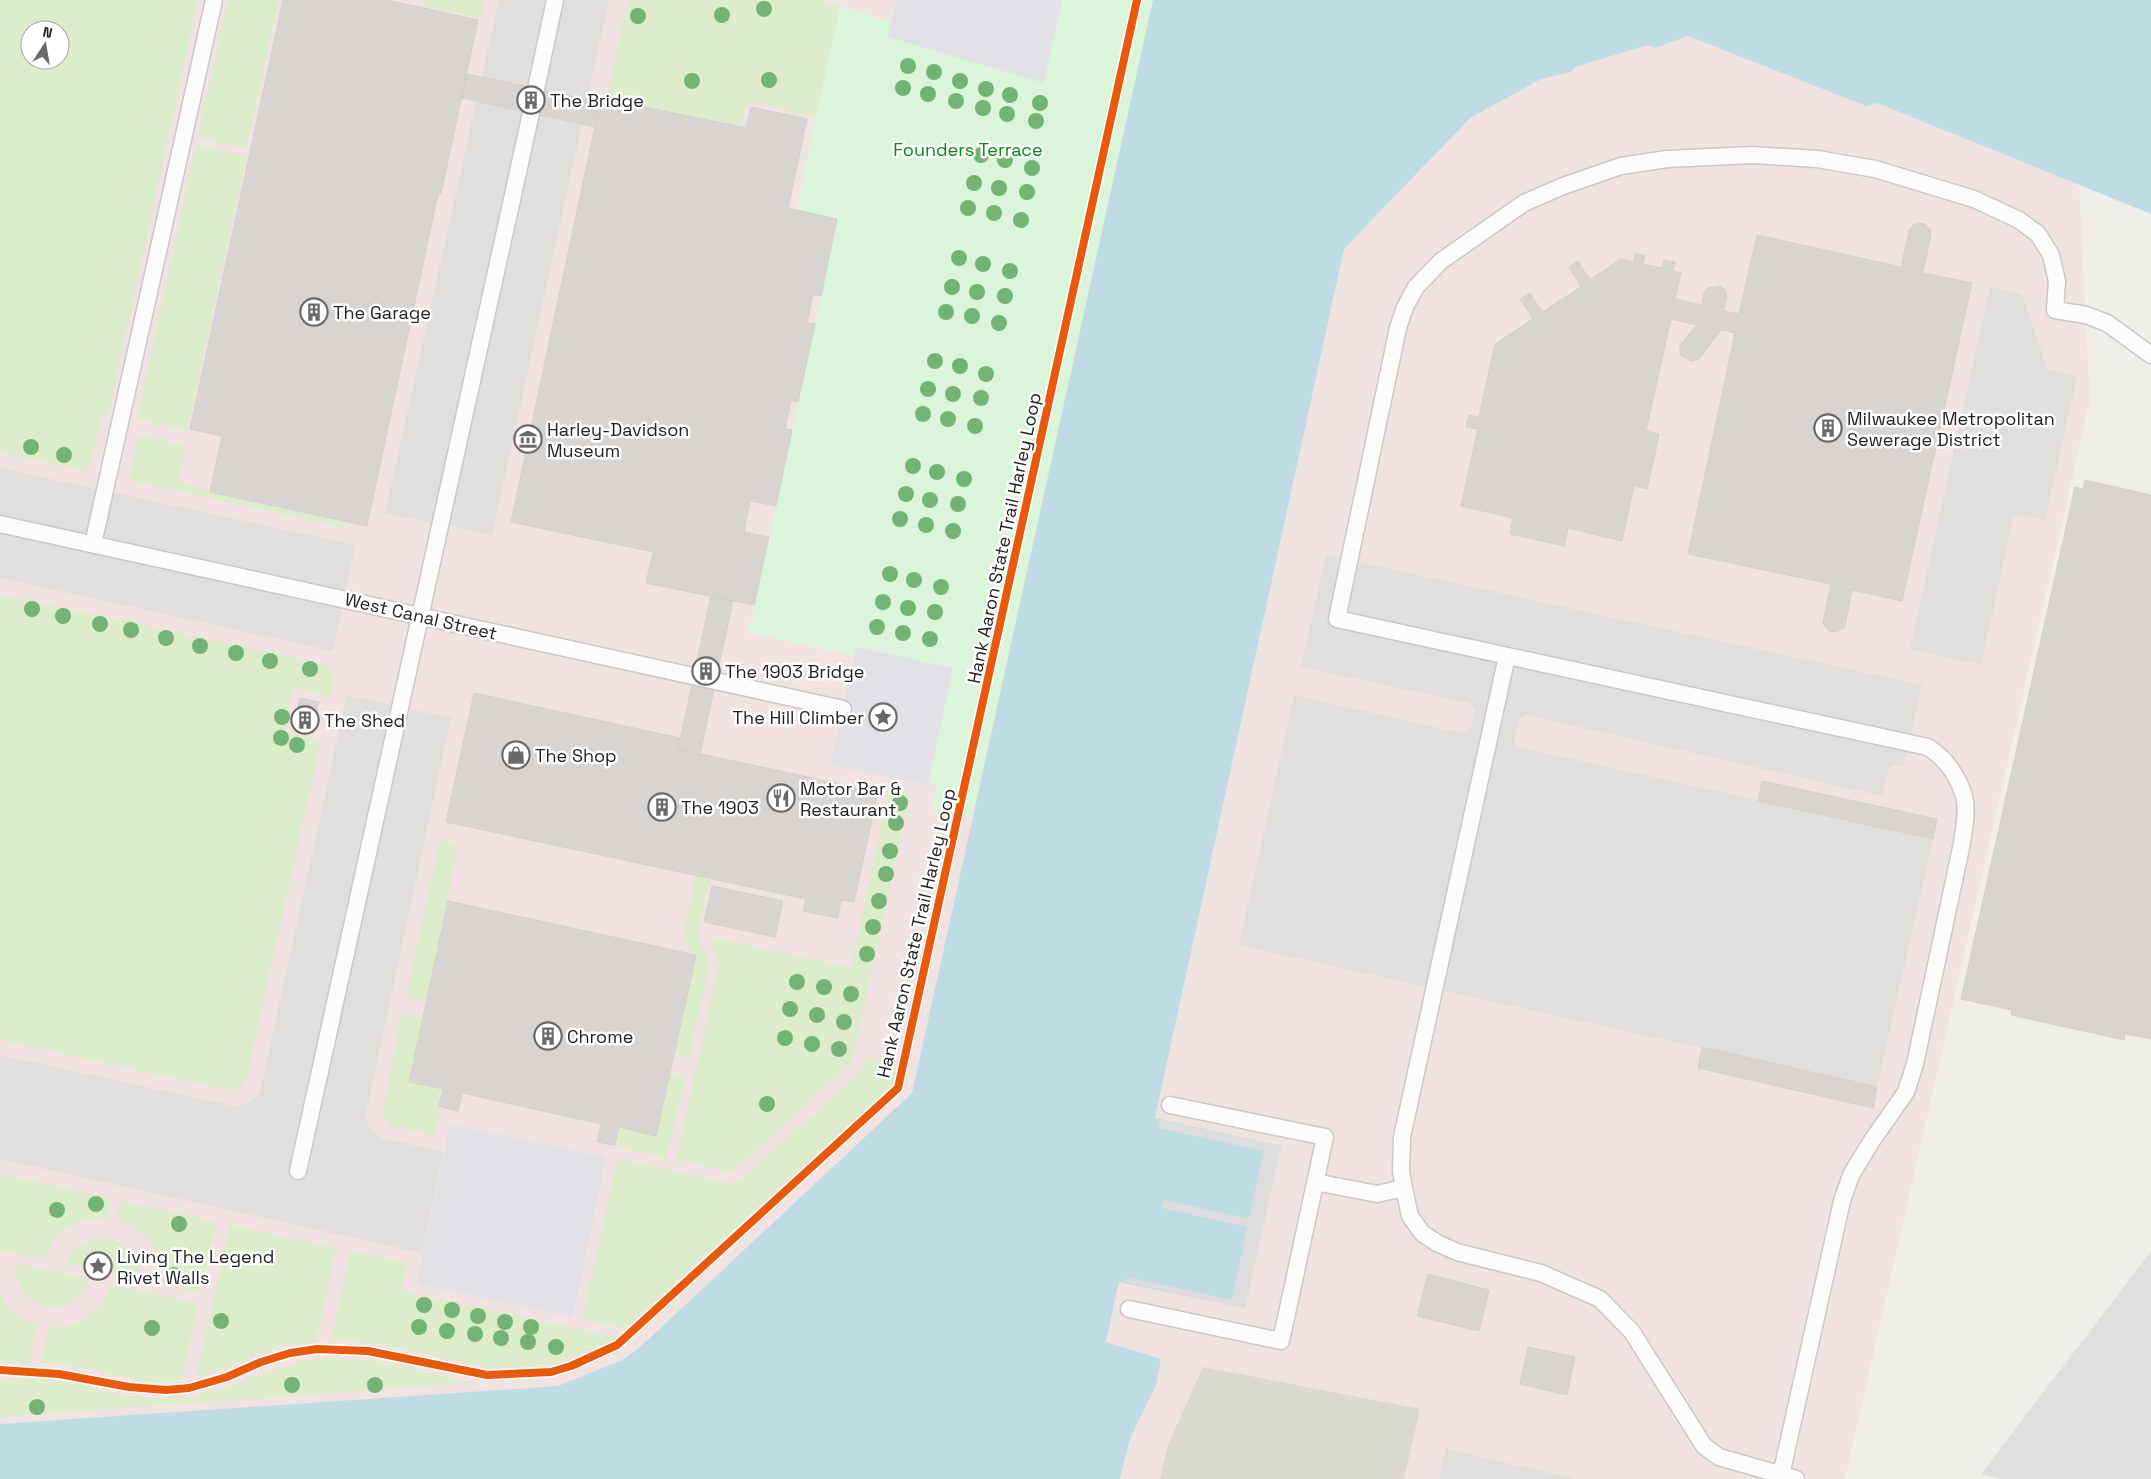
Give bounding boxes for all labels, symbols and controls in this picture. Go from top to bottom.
north arrow [20,20,70,70]
text: N [41,23,54,42]
building icon: The Bridge [516,85,546,115]
place label: The Bridge [550,89,644,112]
park label: Founders Terrace [893,138,1043,161]
building icon: The Garage [299,297,329,327]
place label: The Garage [333,301,431,324]
street label: Hank Aaron State Trail Harley Loop [962,390,1046,686]
place label: Milwaukee Metropolitan Sewerage District [1847,407,2055,451]
building icon: Milwaukee Metropolitan Sewerage District [1813,413,1843,443]
place label: Harley-Davidson Museum [547,418,689,462]
museum icon: Harley-Davidson Museum [513,424,543,454]
street label: West Canal Street [343,587,499,645]
building icon: The 1903 Bridge [691,656,721,686]
place label: The 1903 Bridge [725,660,864,683]
place icon: The Hill Climber [868,702,898,732]
building icon: The Shed [290,705,320,735]
place label: The Hill Climber [733,706,864,729]
place label: The Shed [324,709,405,732]
shop icon: The Shop [501,740,531,770]
place label: The Shop [535,744,617,767]
place label: Motor Bar & Restaurant [800,777,901,821]
restaurant icon: Motor Bar & Restaurant [766,783,796,813]
street label: Hank Aaron State Trail Harley Loop [871,786,961,1080]
building icon: The 1903 [647,792,677,822]
place label: The 1903 [681,796,759,819]
building icon: Chrome [533,1021,563,1051]
place label: Chrome [567,1025,633,1048]
place label: Living The Legend Rivet Walls [117,1245,274,1289]
place icon: Living The Legend Rivet Walls [83,1251,113,1281]

